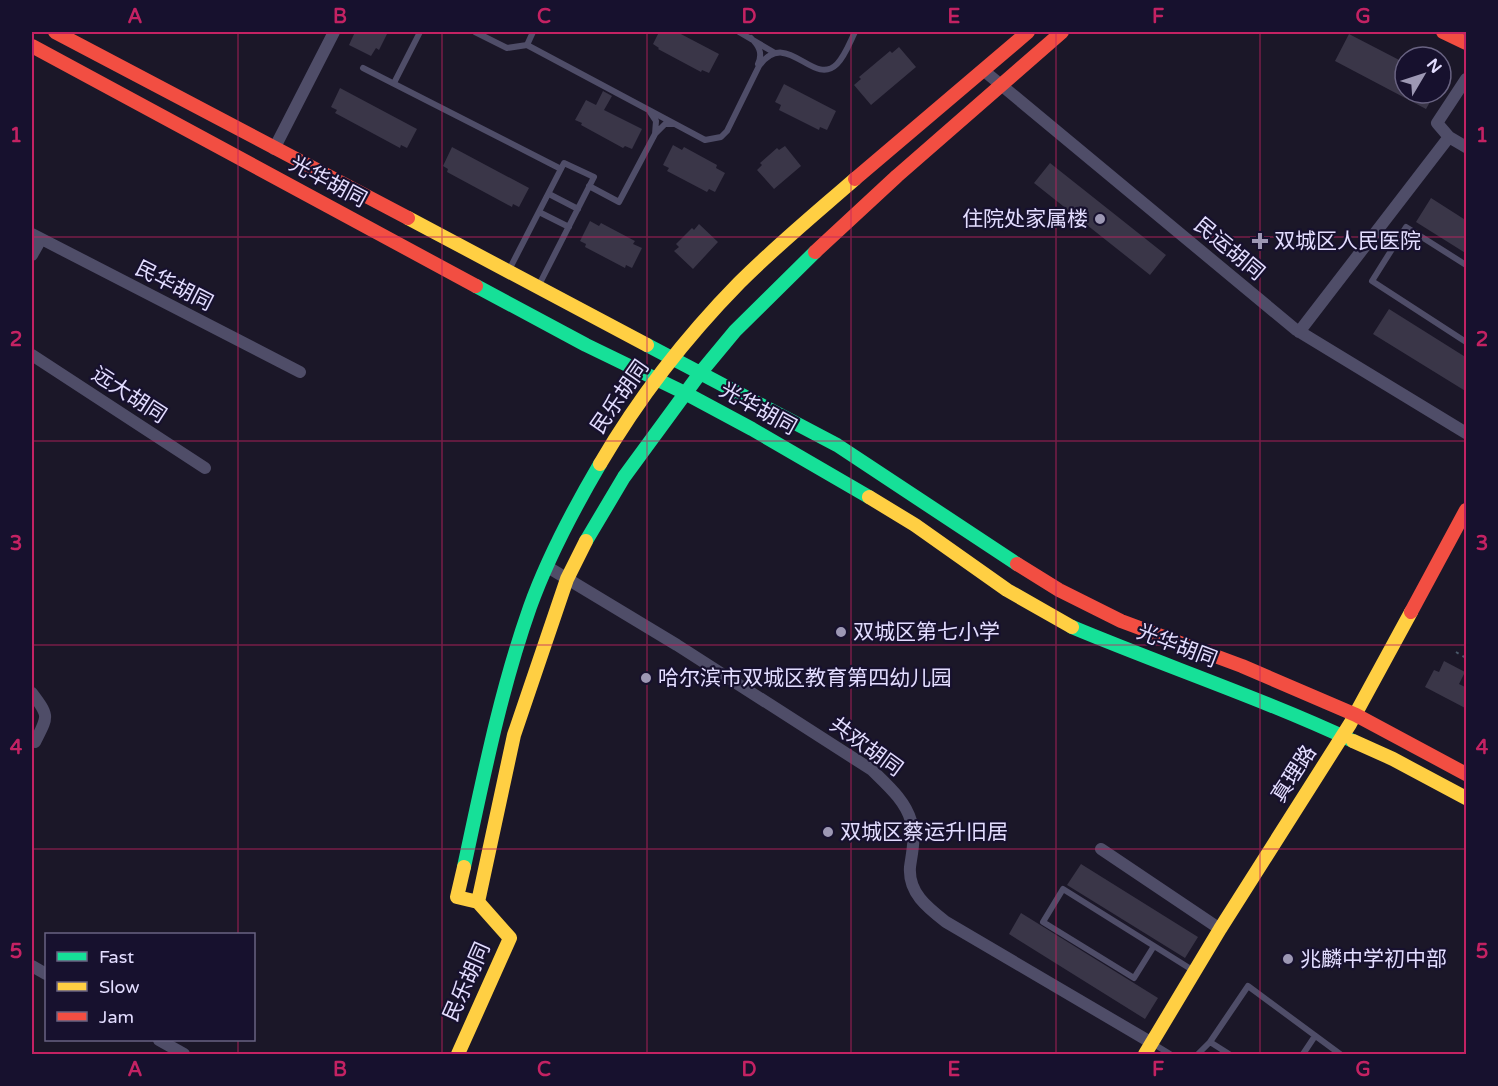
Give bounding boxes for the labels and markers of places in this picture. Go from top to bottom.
place label: 住院处家属楼 [962,207,1088,232]
marker: 住院处家属楼 [1093,212,1107,226]
place label: 双城区人民医院 [1274,229,1421,254]
marker: 双城区人民医院 [1251,232,1269,250]
place label: 双城区第七小学 [853,620,1000,645]
marker: 双城区第七小学 [834,625,848,639]
place label: 哈尔滨市双城区教育第四幼儿园 [658,666,952,691]
marker: 哈尔滨市双城区教育第四幼儿园 [639,671,653,685]
place label: 双城区蔡运升旧居 [840,820,1008,845]
marker: 双城区蔡运升旧居 [821,825,835,839]
place label: 兆麟中学初中部 [1300,947,1447,972]
marker: 兆麟中学初中部 [1281,952,1295,966]

